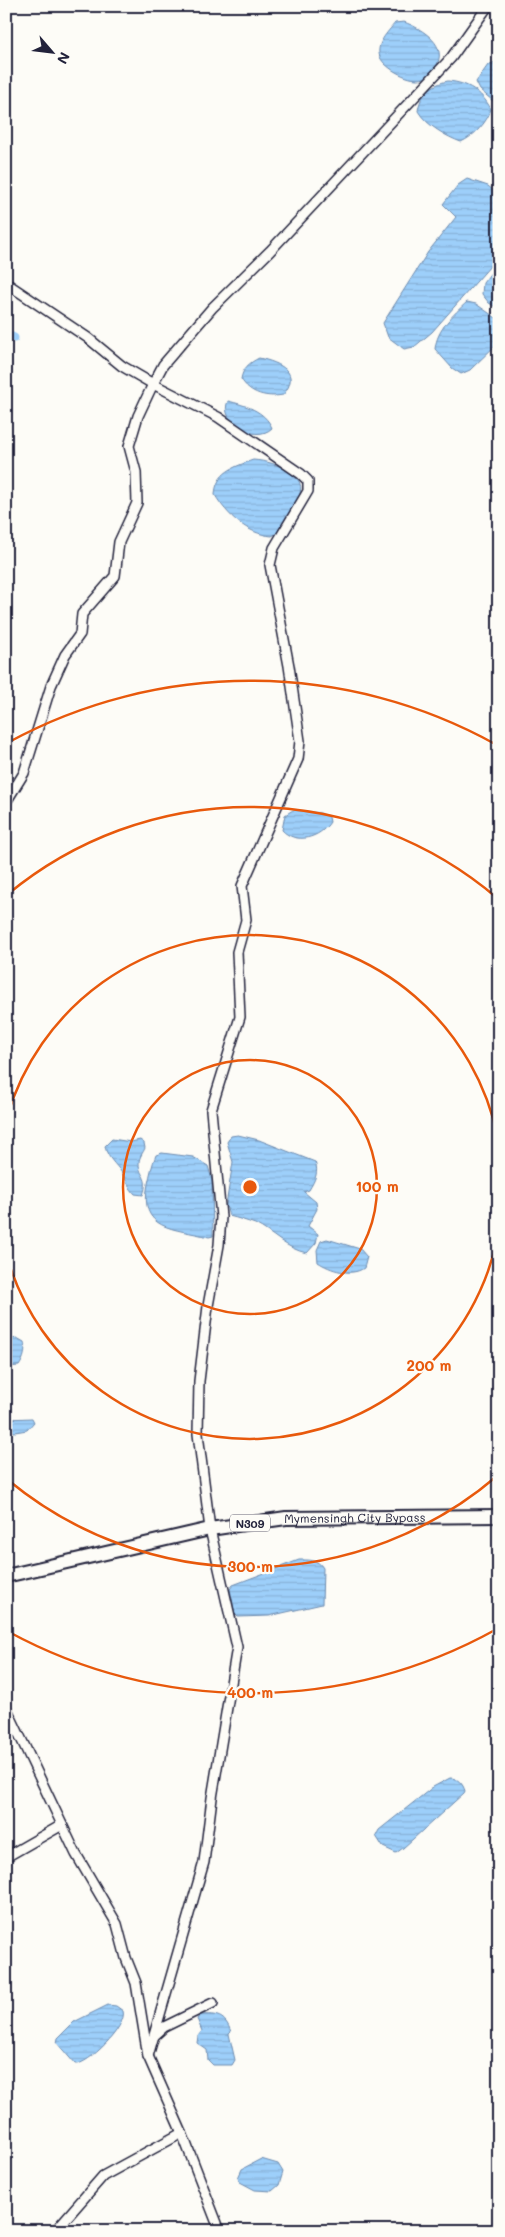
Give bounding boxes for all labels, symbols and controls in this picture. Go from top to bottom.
north arrow [28,28,78,78]
text: N [53,49,75,67]
text: 100 m [355,1176,399,1196]
centre of rings [241,1178,259,1196]
text: 200 m [407,1355,452,1375]
street label: Mymensingh City Bypass [284,1509,426,1526]
road number: N309 [230,1515,270,1532]
text: 300 m [227,1556,273,1576]
text: 400 m [227,1682,273,1702]

